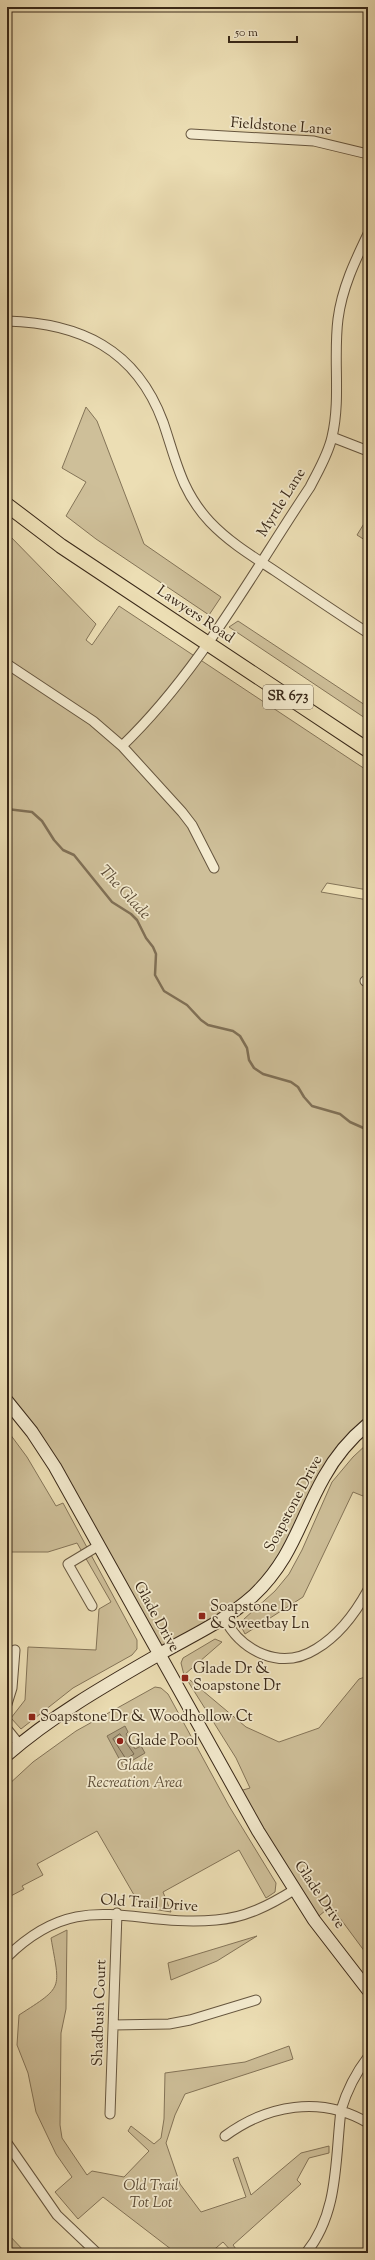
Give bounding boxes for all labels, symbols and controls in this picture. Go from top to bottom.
scale bar [229,18,297,44]
text: 50 m [234,24,258,42]
street label: Fieldstone Lane [230,113,332,141]
street label: Myrtle Lane [253,464,311,541]
street label: Lawyers Road [152,581,238,649]
road number: SR 673 [263,685,313,709]
water label: The Glade [93,861,155,925]
street label: Soapstone Drive [260,1452,328,1556]
street label: Glade Drive [128,1578,184,1656]
place label: Soapstone Dr & Sweetbay Ln [210,1597,310,1635]
marker: Soapstone Dr & Sweetbay Ln [197,1611,207,1621]
place label: Glade Dr & Soapstone Dr [193,1659,281,1697]
marker: Glade Dr & Soapstone Dr [180,1673,190,1683]
place label: Soapstone Dr & Woodhollow Ct [40,1707,253,1728]
marker: Soapstone Dr & Woodhollow Ct [27,1712,37,1722]
place label: Glade Pool [128,1731,198,1752]
marker: Glade Pool [115,1736,125,1746]
park label: Glade Recreation Area [87,1756,183,1794]
street label: Glade Drive [289,1857,349,1933]
street label: Old Trail Drive [99,1890,199,1918]
street label: Shadbush Court [88,1959,112,2067]
park label: Old Trail Tot Lot [123,2176,179,2214]

